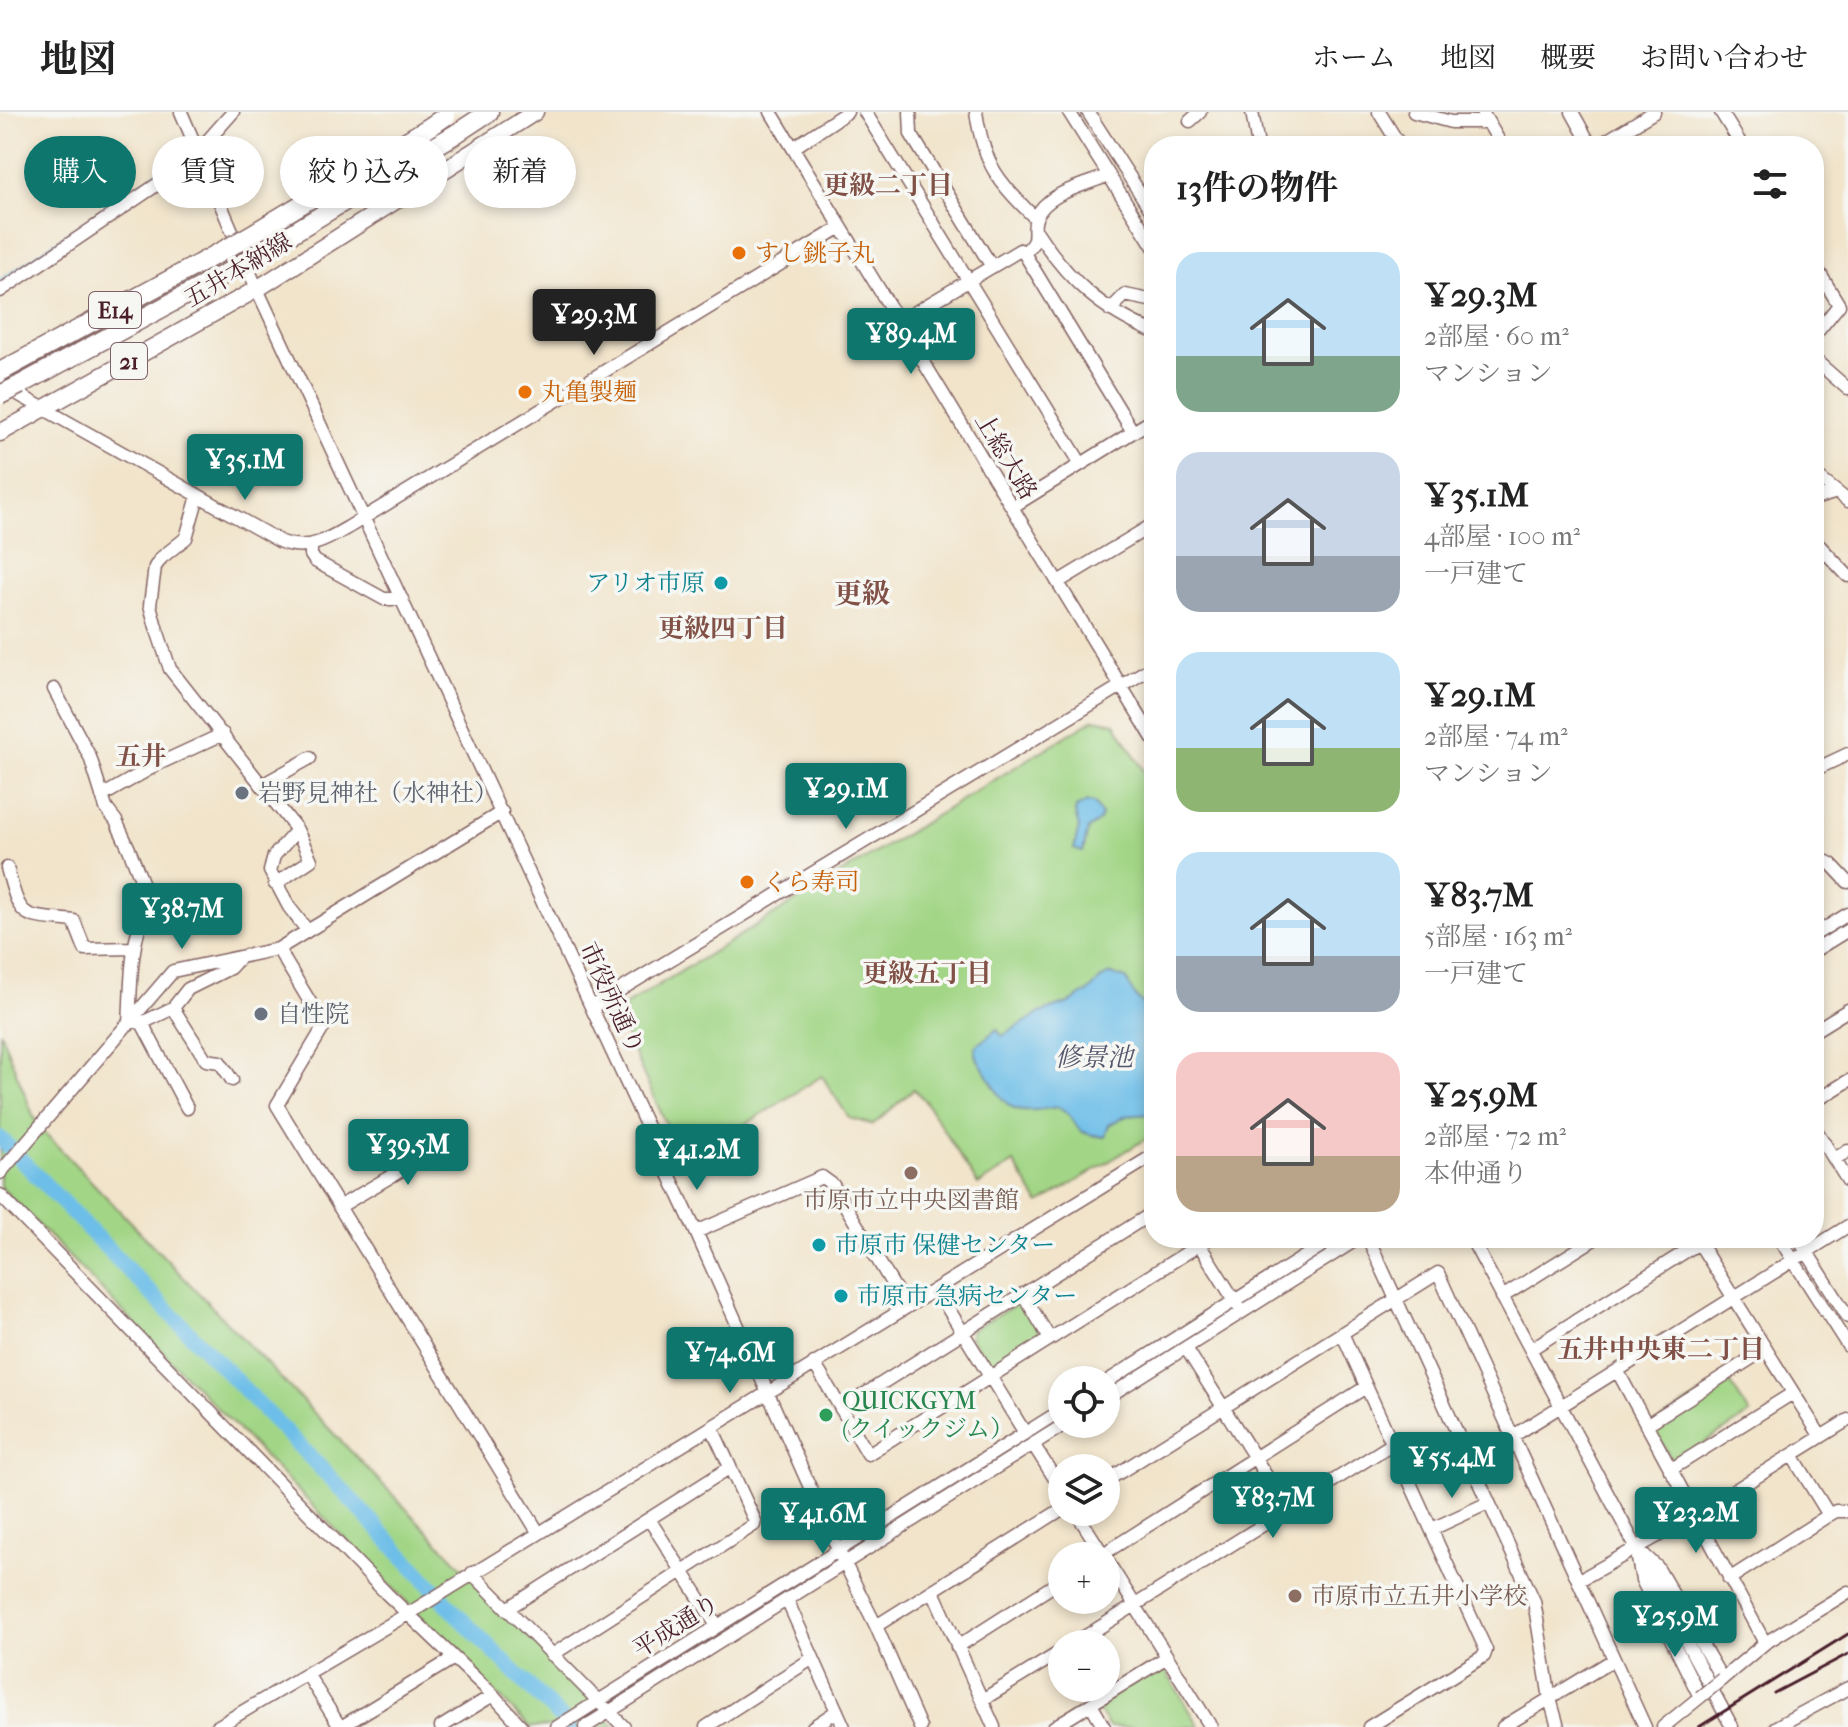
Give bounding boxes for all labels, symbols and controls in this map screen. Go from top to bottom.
text: 地図 [40,37,116,82]
text: ホーム [1312,41,1396,74]
text: 地図 [1440,41,1496,74]
text: 概要 [1540,41,1596,74]
text: お問い合わせ [1640,41,1808,74]
chip: 購入 [24,136,136,208]
chip: 賃貸 [152,136,264,208]
chip: 絞り込み [280,136,448,208]
chip: 新着 [464,136,576,208]
icon: filters [1748,162,1792,206]
text: 13件の物件 [1176,168,1338,208]
district label: 更級二丁目 [823,170,953,201]
street label: 五井本納線 [179,227,297,313]
place label: すし銚子丸 [755,239,875,267]
marker: すし銚子丸 [730,244,748,262]
text: ¥29.3M [1424,275,1537,315]
icon: home [1240,284,1336,380]
pin: ¥29.3M [529,289,659,357]
road number: E14 [89,292,141,328]
text: ¥29.3M [551,299,637,330]
pin: ¥89.4M [846,308,976,376]
text: ¥89.4M [865,318,957,349]
text: 2部屋 · 60 m² [1424,321,1569,352]
road number: 21 [111,343,147,379]
text: マンション [1424,358,1553,389]
place label: 丸亀製麺 [541,378,637,406]
marker: 丸亀製麺 [516,383,534,401]
street label: 上総大路 [969,408,1043,504]
pin: ¥35.1M [180,434,310,502]
text: ¥35.1M [205,444,285,475]
text: ¥35.1M [1424,475,1529,515]
icon: home [1240,484,1336,580]
text: 4部屋 · 100 m² [1424,521,1580,552]
text: 一戸建て [1424,558,1528,589]
place label: アリオ市原 [586,569,705,597]
marker: アリオ市原 [712,574,730,592]
district label: 更級 [834,577,890,610]
district label: 更級四丁目 [658,613,788,644]
text: ¥29.1M [1424,675,1536,715]
icon: home [1240,684,1336,780]
text: 2部屋 · 74 m² [1424,721,1567,752]
district label: 五井 [115,741,167,772]
text: マンション [1424,758,1553,789]
pin: ¥29.1M [781,763,911,831]
text: ¥29.1M [803,773,889,804]
place label: 岩野見神社（水神社） [258,779,498,807]
marker: 岩野見神社（水神社） [233,784,251,802]
place label: くら寿司 [763,868,859,896]
marker: くら寿司 [738,873,756,891]
text: ¥83.7M [1424,875,1534,915]
pin: ¥38.7M [117,883,247,951]
icon: home [1240,884,1336,980]
text: ¥38.7M [140,893,224,924]
text: 5部屋 · 163 m² [1424,921,1572,952]
street label: 市役所通り [574,938,650,1058]
district label: 更級五丁目 [862,958,992,989]
text: 一戸建て [1424,958,1528,989]
place label: 自性院 [277,1000,349,1028]
marker: 自性院 [252,1005,270,1023]
water label: 修景池 [1055,1042,1136,1073]
text: ¥25.9M [1424,1075,1538,1115]
icon: home [1240,1084,1336,1180]
pin: ¥39.5M [343,1119,473,1187]
text: 2部屋 · 72 m² [1424,1121,1566,1152]
pin: ¥41.2M [632,1124,762,1192]
text: ¥39.5M [366,1129,450,1160]
text: ¥41.2M [653,1134,741,1165]
text: 本仲通り [1424,1158,1528,1189]
marker: 市原市立中央図書館 [902,1164,920,1182]
place label: 市原市立中央図書館 [803,1186,1019,1214]
place label: 市原市 保健センター [835,1231,1055,1259]
marker: 市原市 保健センター [810,1236,828,1254]
place label: 市原市 急病センター [857,1282,1077,1310]
marker: 市原市 急病センター [832,1287,850,1305]
pin: ¥74.6M [665,1327,795,1395]
district label: 五井中央東二丁目 [1557,1334,1765,1365]
text: ¥74.6M [685,1337,775,1368]
map controls [1048,1366,1120,1702]
button: locate [1048,1366,1120,1438]
place label: QUICKGYM (クイックジム） [842,1387,1014,1443]
marker: QUICKGYM (クイックジム） [817,1406,835,1424]
pin: ¥55.4M [1387,1432,1517,1500]
text: ¥55.4M [1408,1442,1496,1473]
button: layers [1048,1454,1120,1526]
pin: ¥83.7M [1208,1472,1338,1540]
text: ¥83.7M [1231,1482,1315,1513]
pin: ¥23.2M [1631,1487,1761,1555]
pin: ¥41.6M [758,1488,888,1556]
text: ¥23.2M [1653,1497,1739,1528]
text: ¥41.6M [779,1498,867,1529]
button: + [1048,1542,1120,1614]
place label: 市原市立五井小学校 [1311,1582,1527,1610]
marker: 市原市立五井小学校 [1286,1587,1304,1605]
street label: 平成通り [628,1589,724,1663]
pin: ¥25.9M [1610,1591,1740,1659]
text: ¥25.9M [1632,1601,1718,1632]
button: − [1048,1630,1120,1702]

